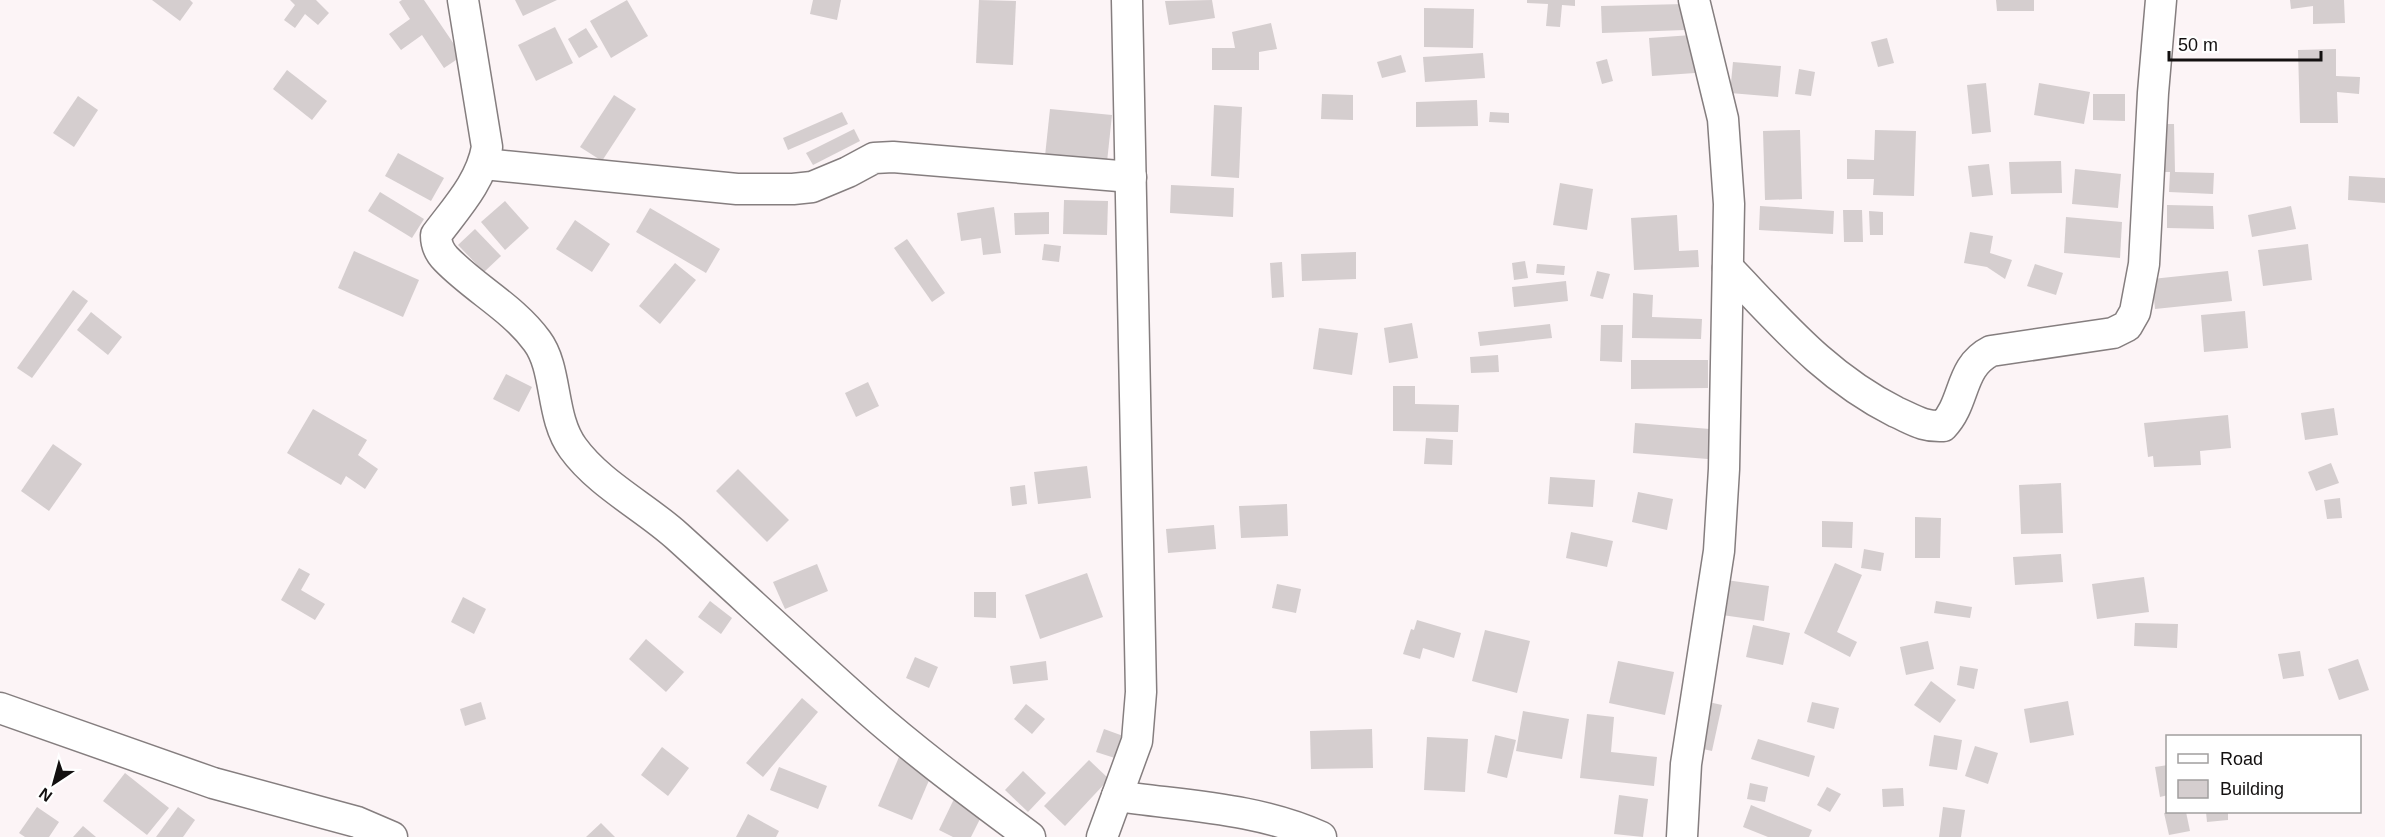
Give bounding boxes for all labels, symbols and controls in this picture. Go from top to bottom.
scale bar [2169,24,2320,62]
text: 50 m [2178,35,2218,55]
legend [2166,735,2361,813]
text: Road [2220,749,2263,769]
north arrow [24,753,84,813]
text: Building [2220,779,2284,799]
text: N [36,784,55,805]

